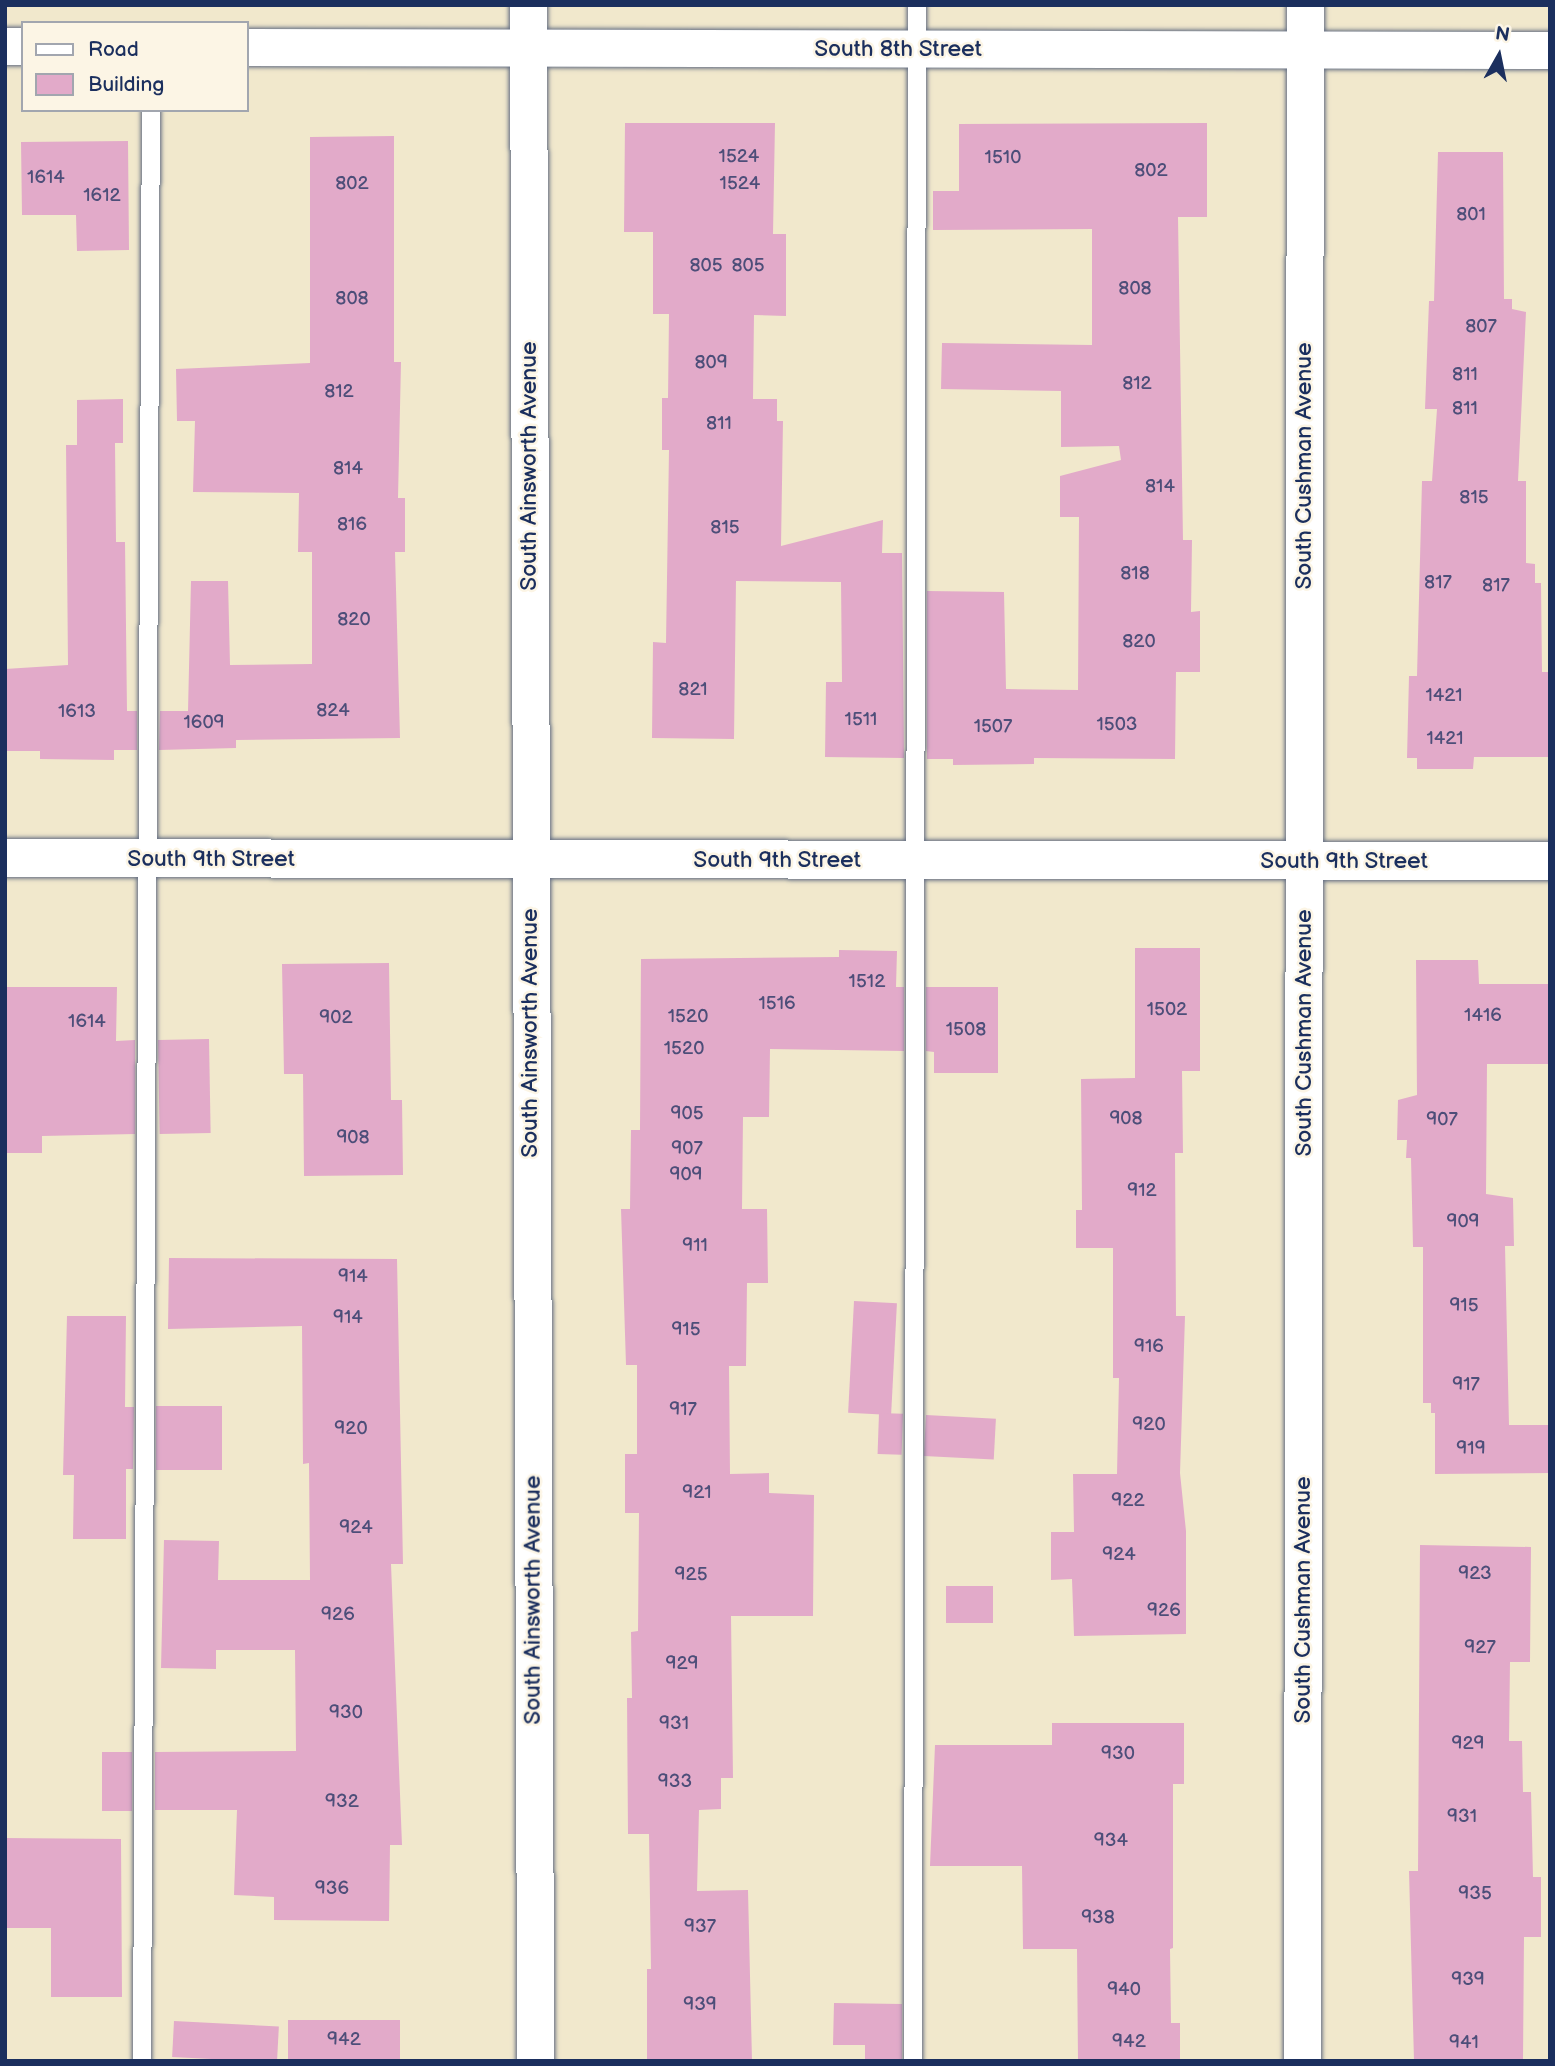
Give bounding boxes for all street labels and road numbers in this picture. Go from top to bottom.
street label: South 8th Street [814,35,982,63]
street label: South Ainsworth Avenue [515,341,543,591]
street label: South Cushman Avenue [1290,342,1318,590]
street label: South 9th Street [127,845,295,873]
street label: South 9th Street [693,846,861,874]
street label: South 9th Street [1260,847,1428,875]
street label: South Ainsworth Avenue [516,908,544,1158]
street label: South Cushman Avenue [1290,909,1318,1157]
street label: South Ainsworth Avenue [519,1475,547,1725]
street label: South Cushman Avenue [1289,1476,1317,1724]

